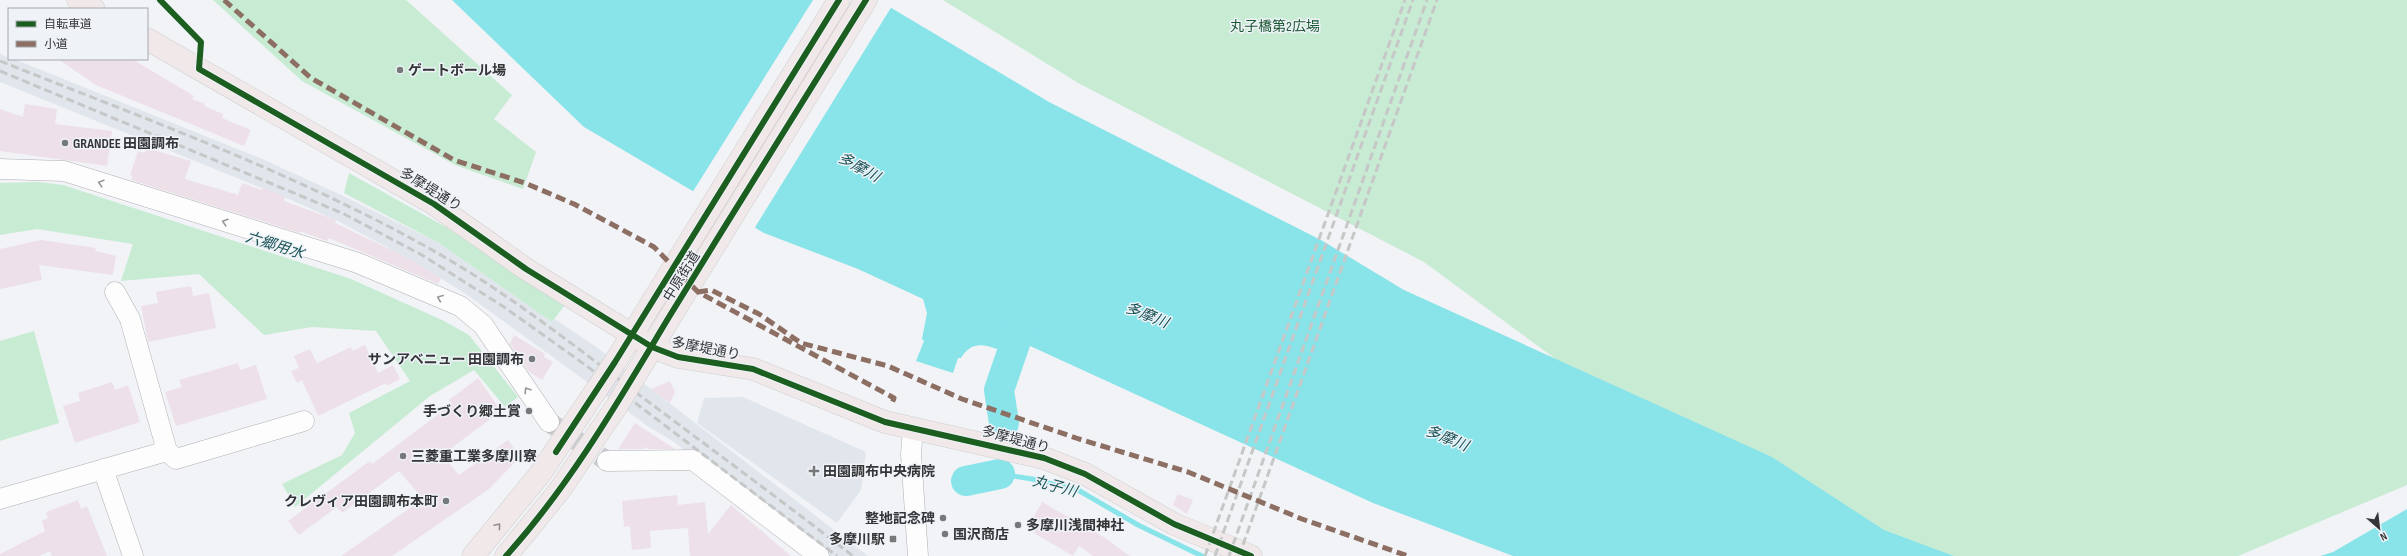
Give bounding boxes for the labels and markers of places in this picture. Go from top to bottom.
place label: ゲートボール場 [408,62,506,79]
marker: ゲートボール場 [395,65,405,75]
place label: GRANDEE 田園調布 [73,135,179,152]
marker: GRANDEE 田園調布 [60,138,70,148]
place label: サンアベニュー 田園調布 [368,351,524,368]
marker: サンアベニュー 田園調布 [527,354,537,364]
place label: 手づくり郷土賞 [423,403,521,420]
marker: 手づくり郷土賞 [524,406,534,416]
place label: 三菱重工業多摩川寮 [411,448,537,465]
marker: 三菱重工業多摩川寮 [398,451,408,461]
place label: 田園調布中央病院 [823,463,935,480]
marker: 田園調布中央病院 [808,465,820,477]
place label: クレヴィア田園調布本町 [284,493,438,510]
marker: クレヴィア田園調布本町 [441,496,451,506]
place label: 整地記念碑 [865,510,935,527]
marker: 整地記念碑 [938,513,948,523]
place label: 多摩川浅間神社 [1026,517,1124,534]
marker: 多摩川浅間神社 [1013,520,1023,530]
place label: 国沢商店 [953,526,1009,543]
marker: 国沢商店 [940,529,950,539]
place label: 多摩川駅 [829,531,885,548]
marker: 多摩川駅 [888,534,898,544]

